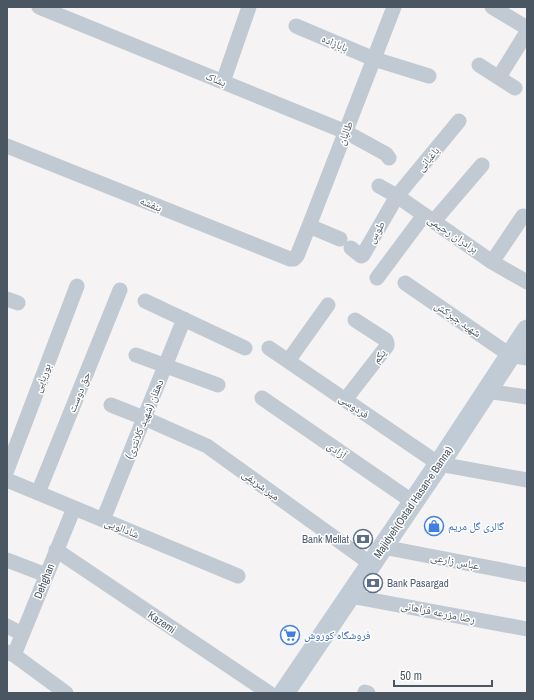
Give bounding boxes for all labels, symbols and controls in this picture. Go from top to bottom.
street label: بابازاده [320,31,350,55]
street label: بشاک [204,69,228,89]
street label: طالبان [334,119,356,147]
street label: باغبانی [414,144,442,174]
street label: بنفشه [138,193,164,215]
street label: برادران رحیمی [425,212,481,256]
street label: طوس [364,218,388,246]
street label: شهید جبرکش [432,298,484,340]
street label: یکم [369,345,390,367]
street label: بوریایی [30,361,54,395]
street label: حق دوست [65,370,93,414]
street label: دهقان (شهید کلانتری) [122,377,167,461]
street label: فردوسی [336,391,372,422]
street label: آزادی [324,438,350,462]
street label: Majidyeh(Ostad Hasan-e Banna) [370,443,456,561]
street label: میر شریفی [239,467,283,503]
street label: شادالویی [103,515,141,541]
shop icon: گالری گل مریم [423,515,445,537]
place label: گالری گل مریم [448,519,504,534]
bank icon: Bank Mellat [352,528,374,550]
place label: Bank Mellat [302,532,349,546]
street label: عباس زارعی [429,549,481,573]
street label: Dehghan [31,561,57,601]
bank icon: Bank Pasargad [362,572,384,594]
place label: Bank Pasargad [387,576,449,590]
street label: رضا مزرعه فراهانی [400,598,476,626]
street label: Kazemi [145,608,179,636]
supermarket icon: فروشگاه کوروش [279,624,301,646]
place label: فروشگاه کوروش [304,628,371,642]
scale bar [394,662,492,688]
text: 50 m [400,668,422,684]

